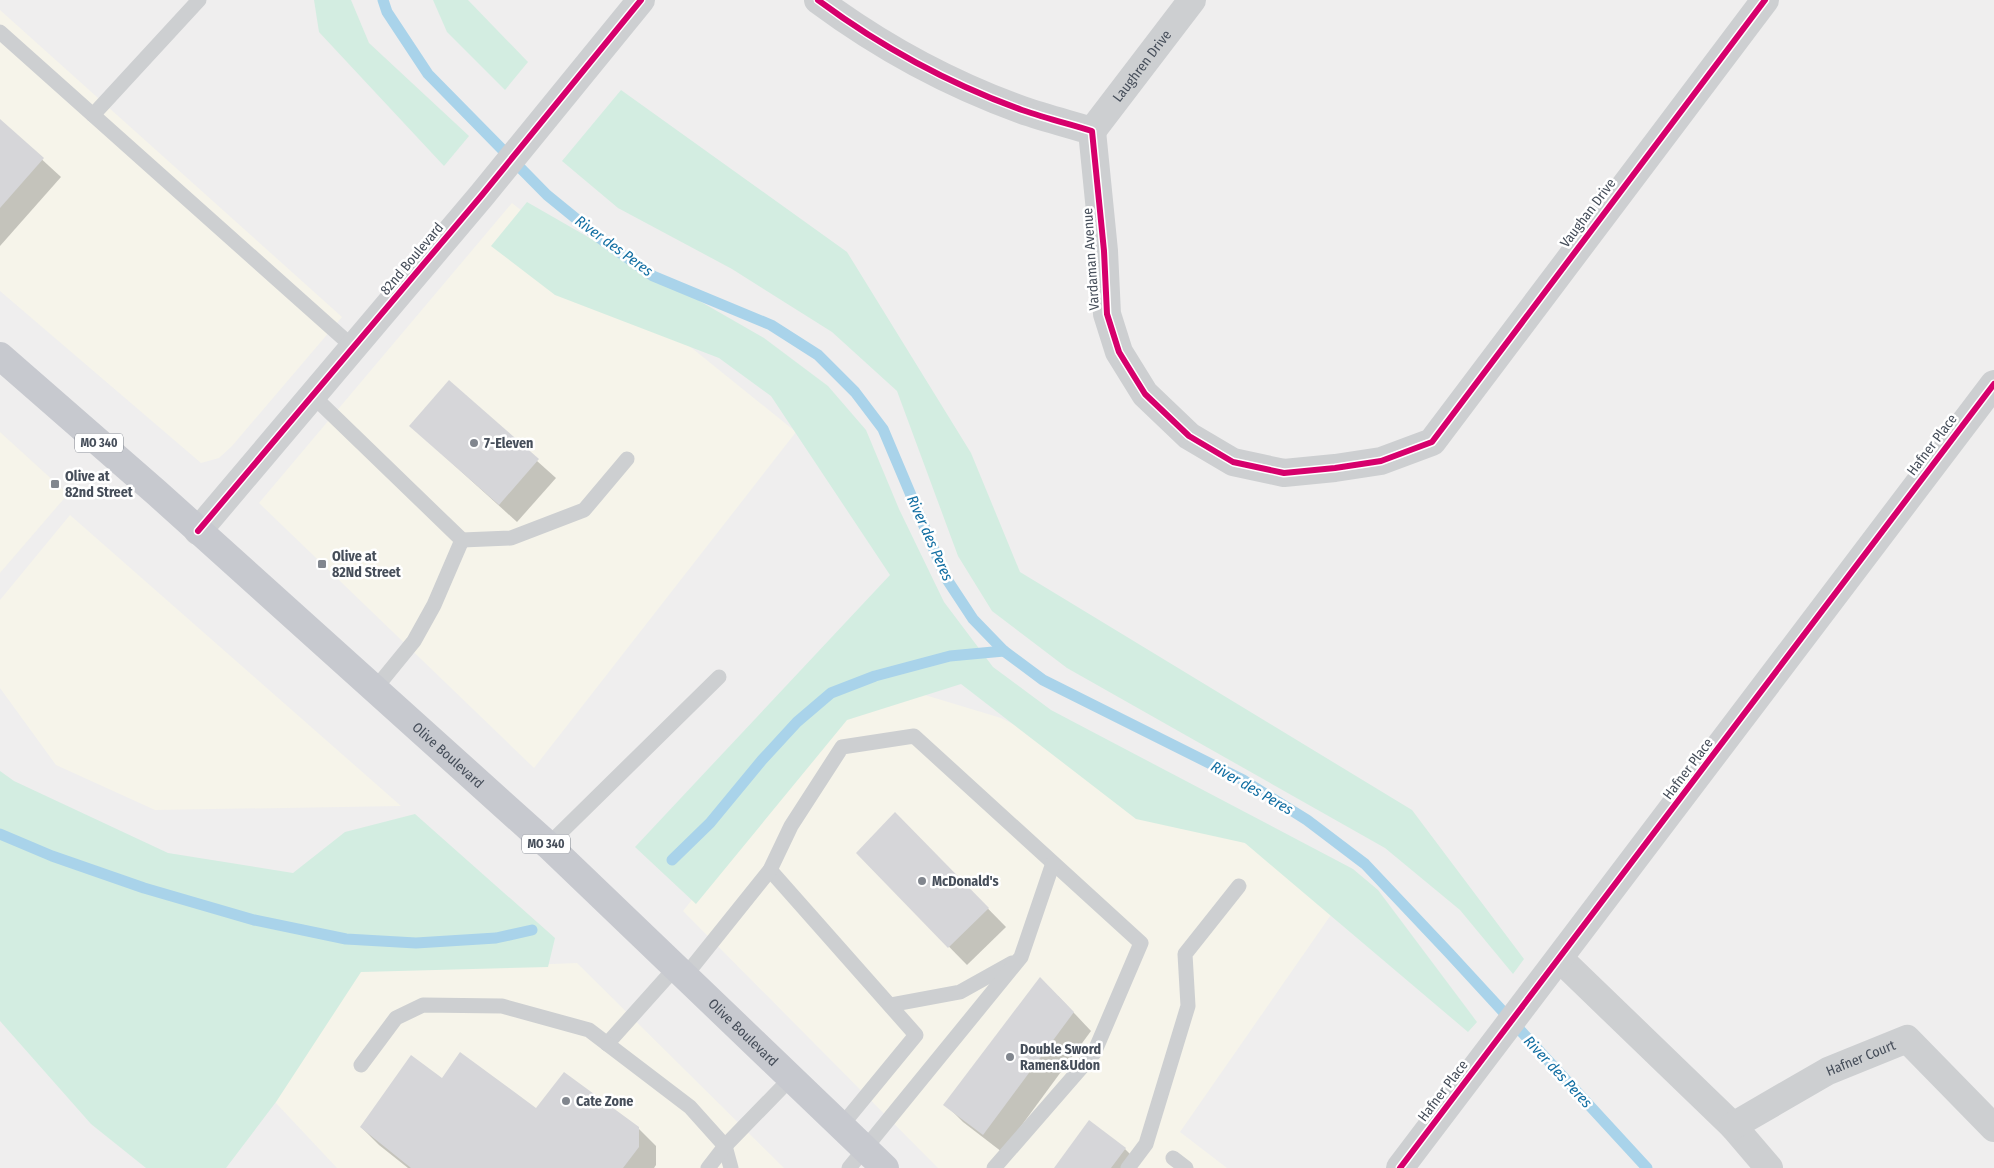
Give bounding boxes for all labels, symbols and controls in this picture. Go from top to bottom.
street label: Laughren Drive [1109,26,1175,105]
street label: Vaughan Drive [1557,175,1619,251]
street label: Vardaman Avenue [1079,207,1103,311]
water label: River des Peres [572,212,657,281]
street label: 82nd Boulevard [377,219,447,299]
street label: Hafner Place [1903,411,1961,479]
road number: MO 340 [75,433,123,452]
place label: 7-Eleven [484,435,533,452]
marker: 7-Eleven [468,437,480,449]
place label: Olive at 82nd Street [65,468,134,501]
marker: Olive at 82nd Street [49,478,61,490]
water label: River des Peres [903,492,957,584]
place label: Olive at 82Nd Street [332,548,402,581]
marker: Olive at 82Nd Street [316,558,328,570]
street label: Olive Boulevard [409,719,487,792]
street label: Hafner Place [1659,735,1717,803]
water label: River des Peres [1208,757,1297,819]
road number: MO 340 [522,834,570,854]
place label: McDonald's [932,873,999,890]
marker: McDonald's [916,875,928,887]
street label: Olive Boulevard [705,995,782,1070]
water label: River des Peres [1520,1032,1596,1112]
street label: Hafner Court [1824,1036,1898,1079]
place label: Double Sword Ramen&Udon [1020,1041,1101,1074]
marker: Double Sword Ramen&Udon [1004,1051,1016,1063]
street label: Hafner Place [1414,1057,1472,1125]
place label: Cate Zone [576,1093,633,1110]
marker: Cate Zone [560,1095,572,1107]

